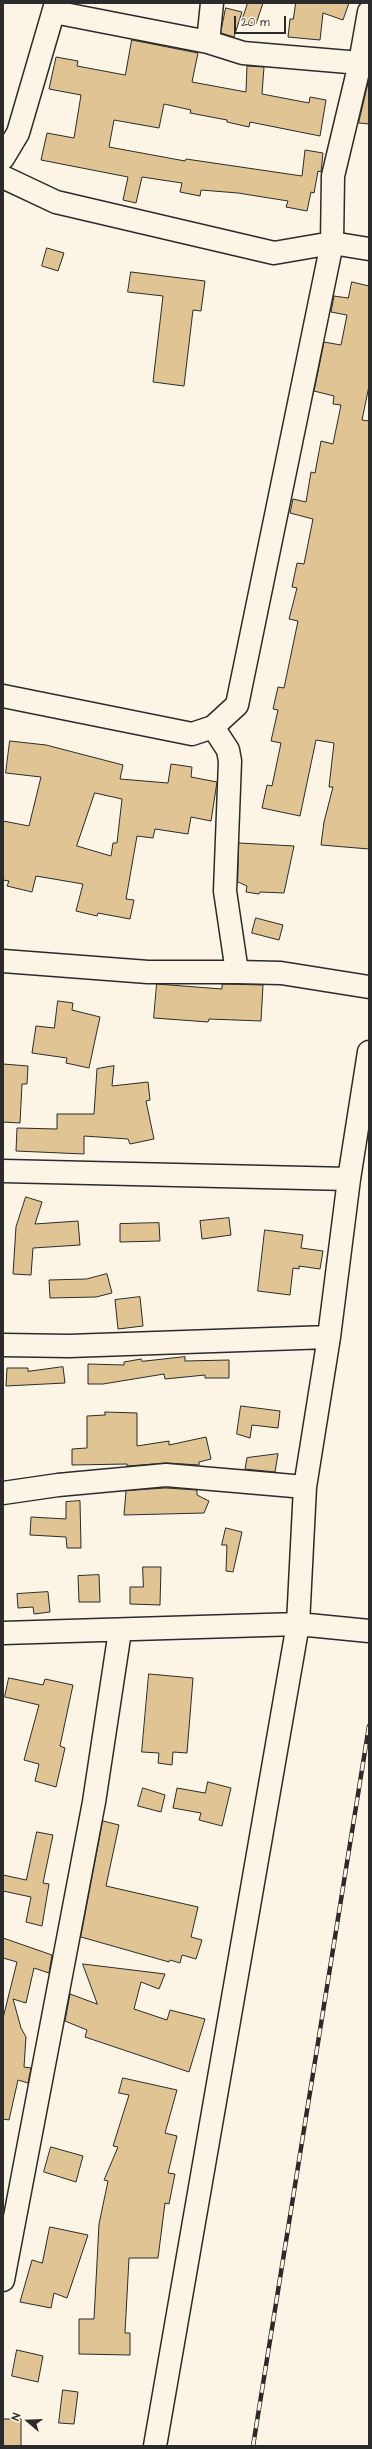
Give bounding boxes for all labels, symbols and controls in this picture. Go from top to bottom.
scale bar [236,8,288,34]
text: 20 m [241,14,270,31]
north arrow [8,2401,48,2441]
text: N [8,2411,24,2423]

